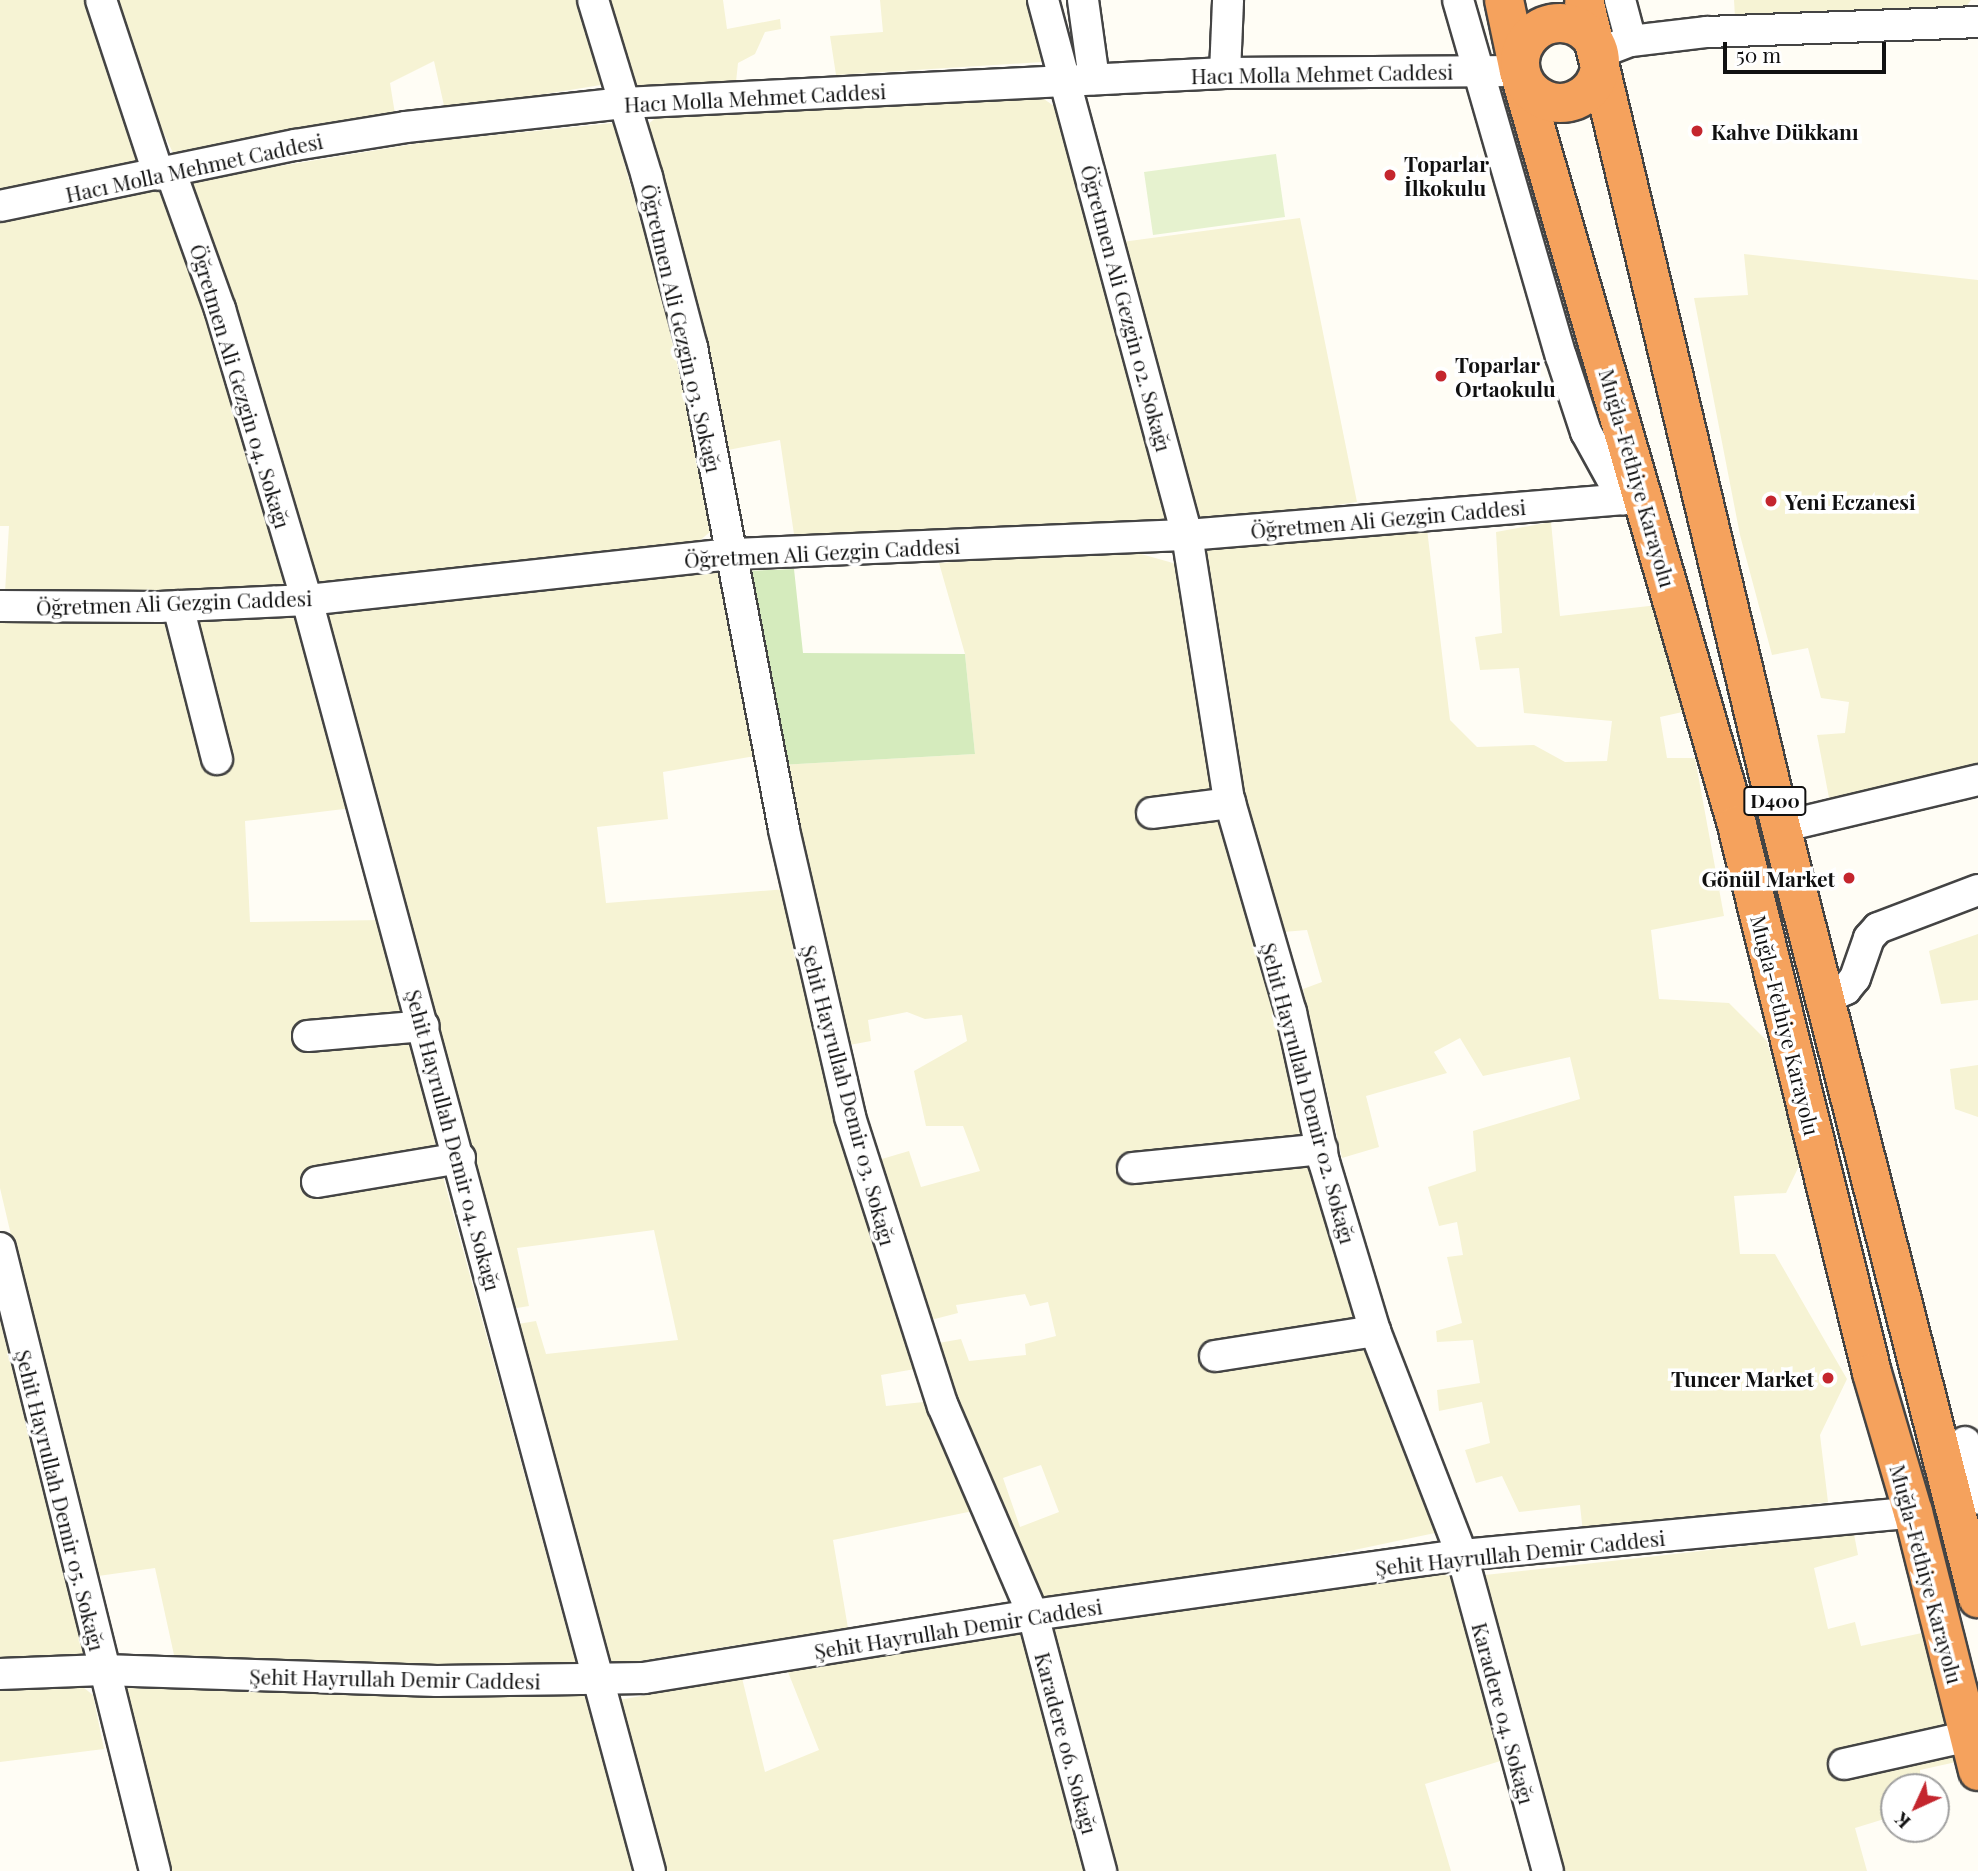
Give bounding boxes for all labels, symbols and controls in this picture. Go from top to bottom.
scale bar [1726,28,1889,72]
text: 50 m [1736,40,1781,68]
street label: Hacı Molla Mehmet Caddesi [1190,58,1454,88]
street label: Hacı Molla Mehmet Caddesi [623,78,887,116]
place label: Kahve Dükkanı [1711,118,1859,144]
marker: Kahve Dükkanı [1689,123,1705,139]
street label: Hacı Molla Mehmet Caddesi [63,127,325,207]
place label: Toparlar İlkokulu [1404,150,1489,200]
street label: Öğretmen Ali Gezgin 02. Sokağı [1076,162,1178,454]
marker: Toparlar İlkokulu [1382,167,1398,183]
street label: Öğretmen Ali Gezgin 03. Sokağı [636,181,728,475]
street label: Öğretmen Ali Gezgin 04. Sokağı [186,240,296,532]
place label: Toparlar Ortaokulu [1455,351,1556,401]
street label: Muğla-Fethiye Karayolu [1595,366,1681,590]
marker: Toparlar Ortaokulu [1433,368,1449,384]
place label: Yeni Eczanesi [1785,488,1916,514]
street label: Öğretmen Ali Gezgin Caddesi [1249,493,1527,543]
marker: Yeni Eczanesi [1763,493,1779,509]
street label: Öğretmen Ali Gezgin Caddesi [683,532,961,572]
street label: Öğretmen Ali Gezgin Caddesi [35,585,313,619]
road number: D400 [1742,786,1808,816]
place label: Gönül Market [1701,865,1835,891]
marker: Gönül Market [1841,870,1857,886]
street label: Muğla-Fethiye Karayolu [1746,912,1826,1138]
street label: Şehit Hayrullah Demir 02. Sokağı [1257,939,1361,1247]
street label: Şehit Hayrullah Demir 03. Sokağı [797,942,901,1248]
street label: Şehit Hayrullah Demir 04. Sokağı [401,986,507,1294]
street label: Şehit Hayrullah Demir 05. Sokağı [11,1346,111,1654]
place label: Tuncer Market [1670,1365,1814,1391]
marker: Tuncer Market [1820,1370,1836,1386]
street label: Muğla-Fethiye Karayolu [1886,1462,1968,1686]
street label: Şehit Hayrullah Demir Caddesi [1373,1524,1667,1580]
street label: Şehit Hayrullah Demir Caddesi [812,1593,1104,1663]
street label: Karadere 04. Sokağı [1468,1620,1540,1806]
street label: Karadere 06. Sokağı [1031,1649,1103,1837]
street label: Şehit Hayrullah Demir Caddesi [249,1663,541,1693]
north arrow [1880,1773,1950,1843]
text: K [1888,1807,1916,1835]

